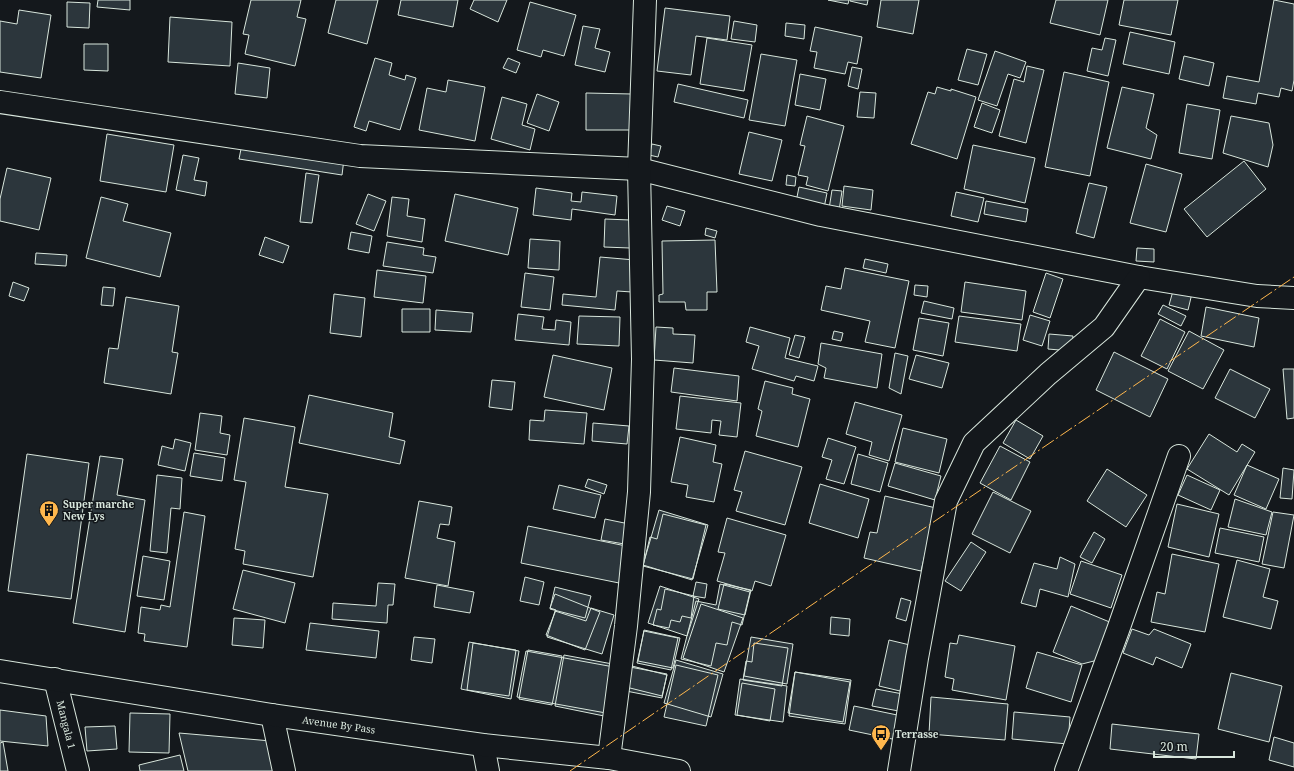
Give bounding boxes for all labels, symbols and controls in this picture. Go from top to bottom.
place label: Super marche New Lys [63,497,134,523]
building icon: Super marche New Lys [38,499,60,527]
street label: Mangala 1 [54,699,79,750]
street label: Avenue By Pass [301,712,377,737]
bus stop icon: Terrasse [870,723,892,751]
place label: Terrasse [895,727,939,741]
scale bar [1154,733,1234,759]
text: 20 m [1160,738,1188,755]

